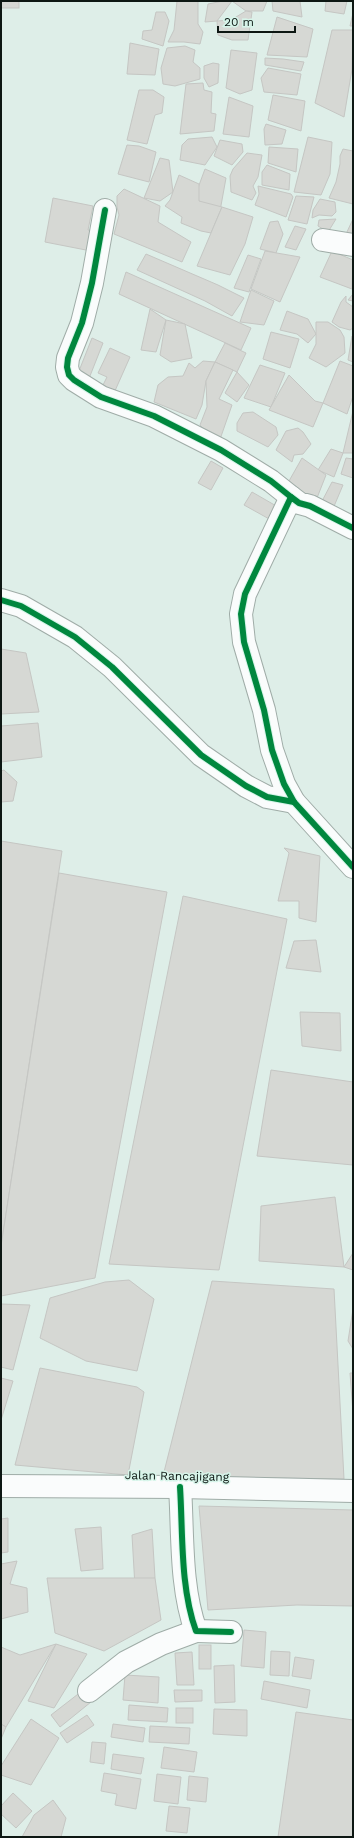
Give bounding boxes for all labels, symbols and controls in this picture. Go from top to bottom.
scale bar [218,8,295,34]
text: 20 m [224,15,254,29]
street label: Jalan Rancajigang [125,1468,230,1484]

